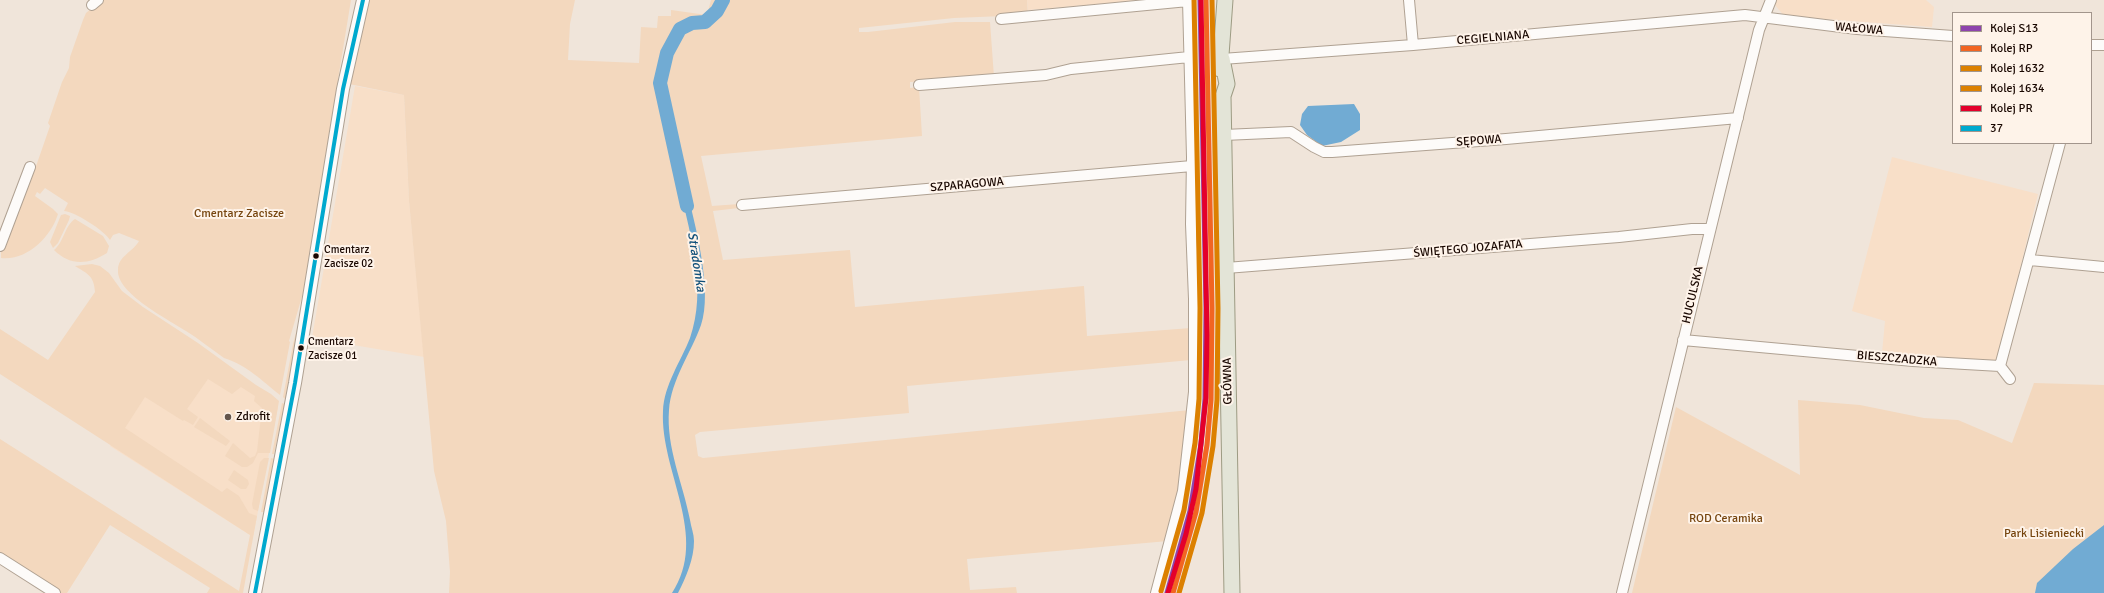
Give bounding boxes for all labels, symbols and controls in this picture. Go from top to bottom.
legend [1952,12,2092,144]
street label: WAŁOWA [1834,20,1884,38]
text: Kolej S13 [1990,21,2038,36]
street label: CEGIELNIANA [1456,28,1530,48]
text: Kolej RP [1990,41,2033,56]
text: Kolej 1632 [1990,61,2045,76]
text: Kolej 1634 [1990,81,2045,96]
text: Kolej PR [1990,101,2033,116]
text: 37 [1990,121,2003,136]
street label: SĘPOWA [1456,132,1502,150]
street label: SZPARAGOWA [930,175,1004,195]
park label: Cmentarz Zacisze [194,207,284,221]
water label: Stradomka [684,231,708,293]
street label: ŚWIĘTEGO JOZAFATA [1413,237,1523,261]
place label: Cmentarz Zacisze 02 [324,243,373,269]
marker: Cmentarz Zacisze 02 [311,251,321,261]
street label: HUCULSKA [1679,265,1707,325]
place label: Cmentarz Zacisze 01 [308,335,357,361]
marker: Cmentarz Zacisze 01 [296,343,306,353]
street label: BIESZCZADZKA [1856,348,1938,370]
street label: GŁÓWNA [1220,357,1236,405]
place label: Zdrofit [236,410,270,424]
marker: Zdrofit [223,412,233,422]
park label: ROD Ceramika [1689,512,1763,526]
park label: Park Lisieniecki [2004,527,2084,541]

